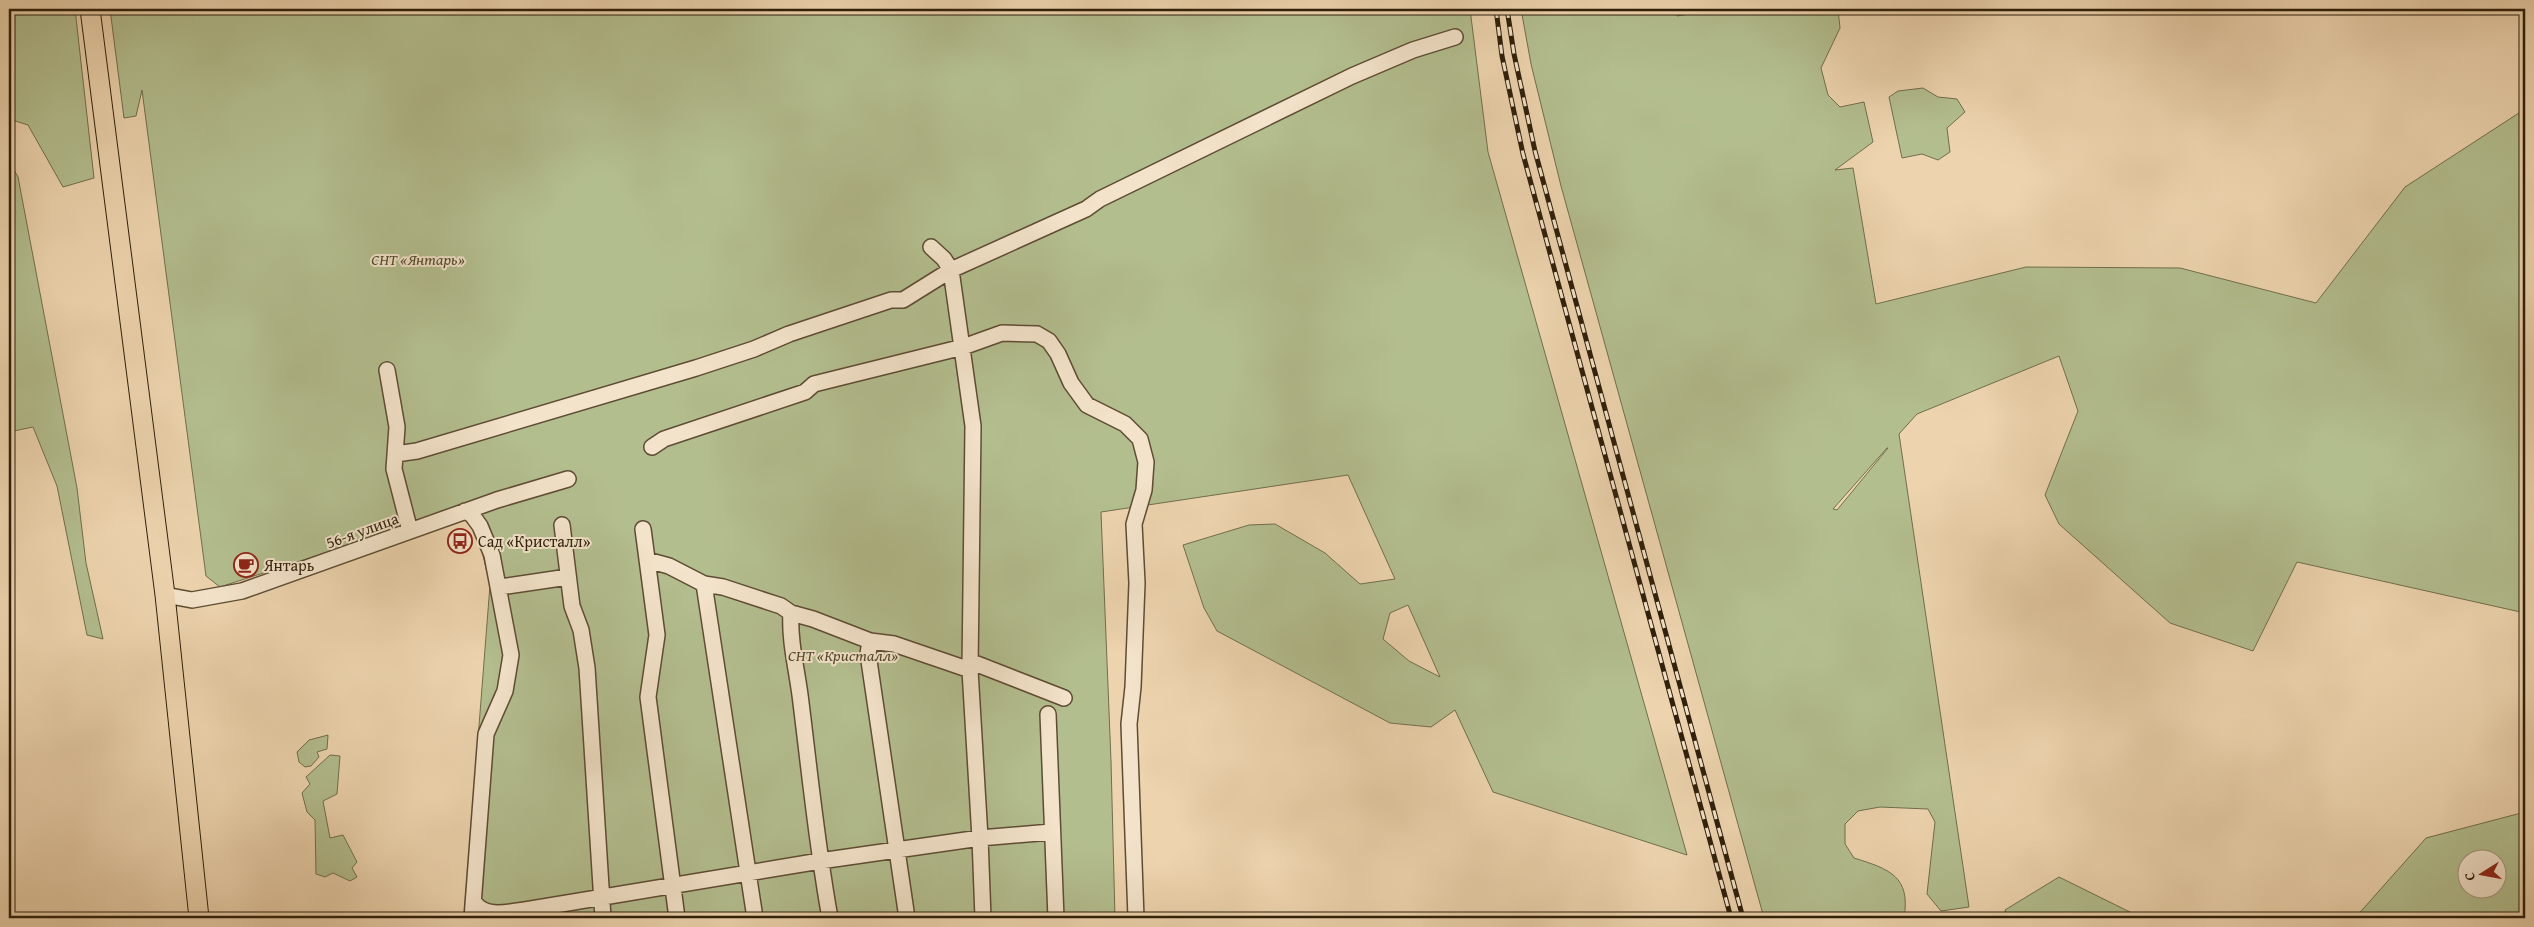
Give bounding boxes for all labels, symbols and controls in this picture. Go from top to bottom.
park label: СНТ «Янтарь» [371,247,465,271]
street label: 56-я улица [322,506,402,554]
bus stop icon: Сад «Кристалл» [447,528,473,554]
place label: Сад «Кристалл» [478,529,590,553]
cafe icon: Янтарь [233,552,259,578]
place label: Янтарь [263,553,315,577]
park label: СНТ «Кристалл» [788,643,898,667]
north arrow [2456,850,2506,900]
text: С [2459,871,2480,882]

